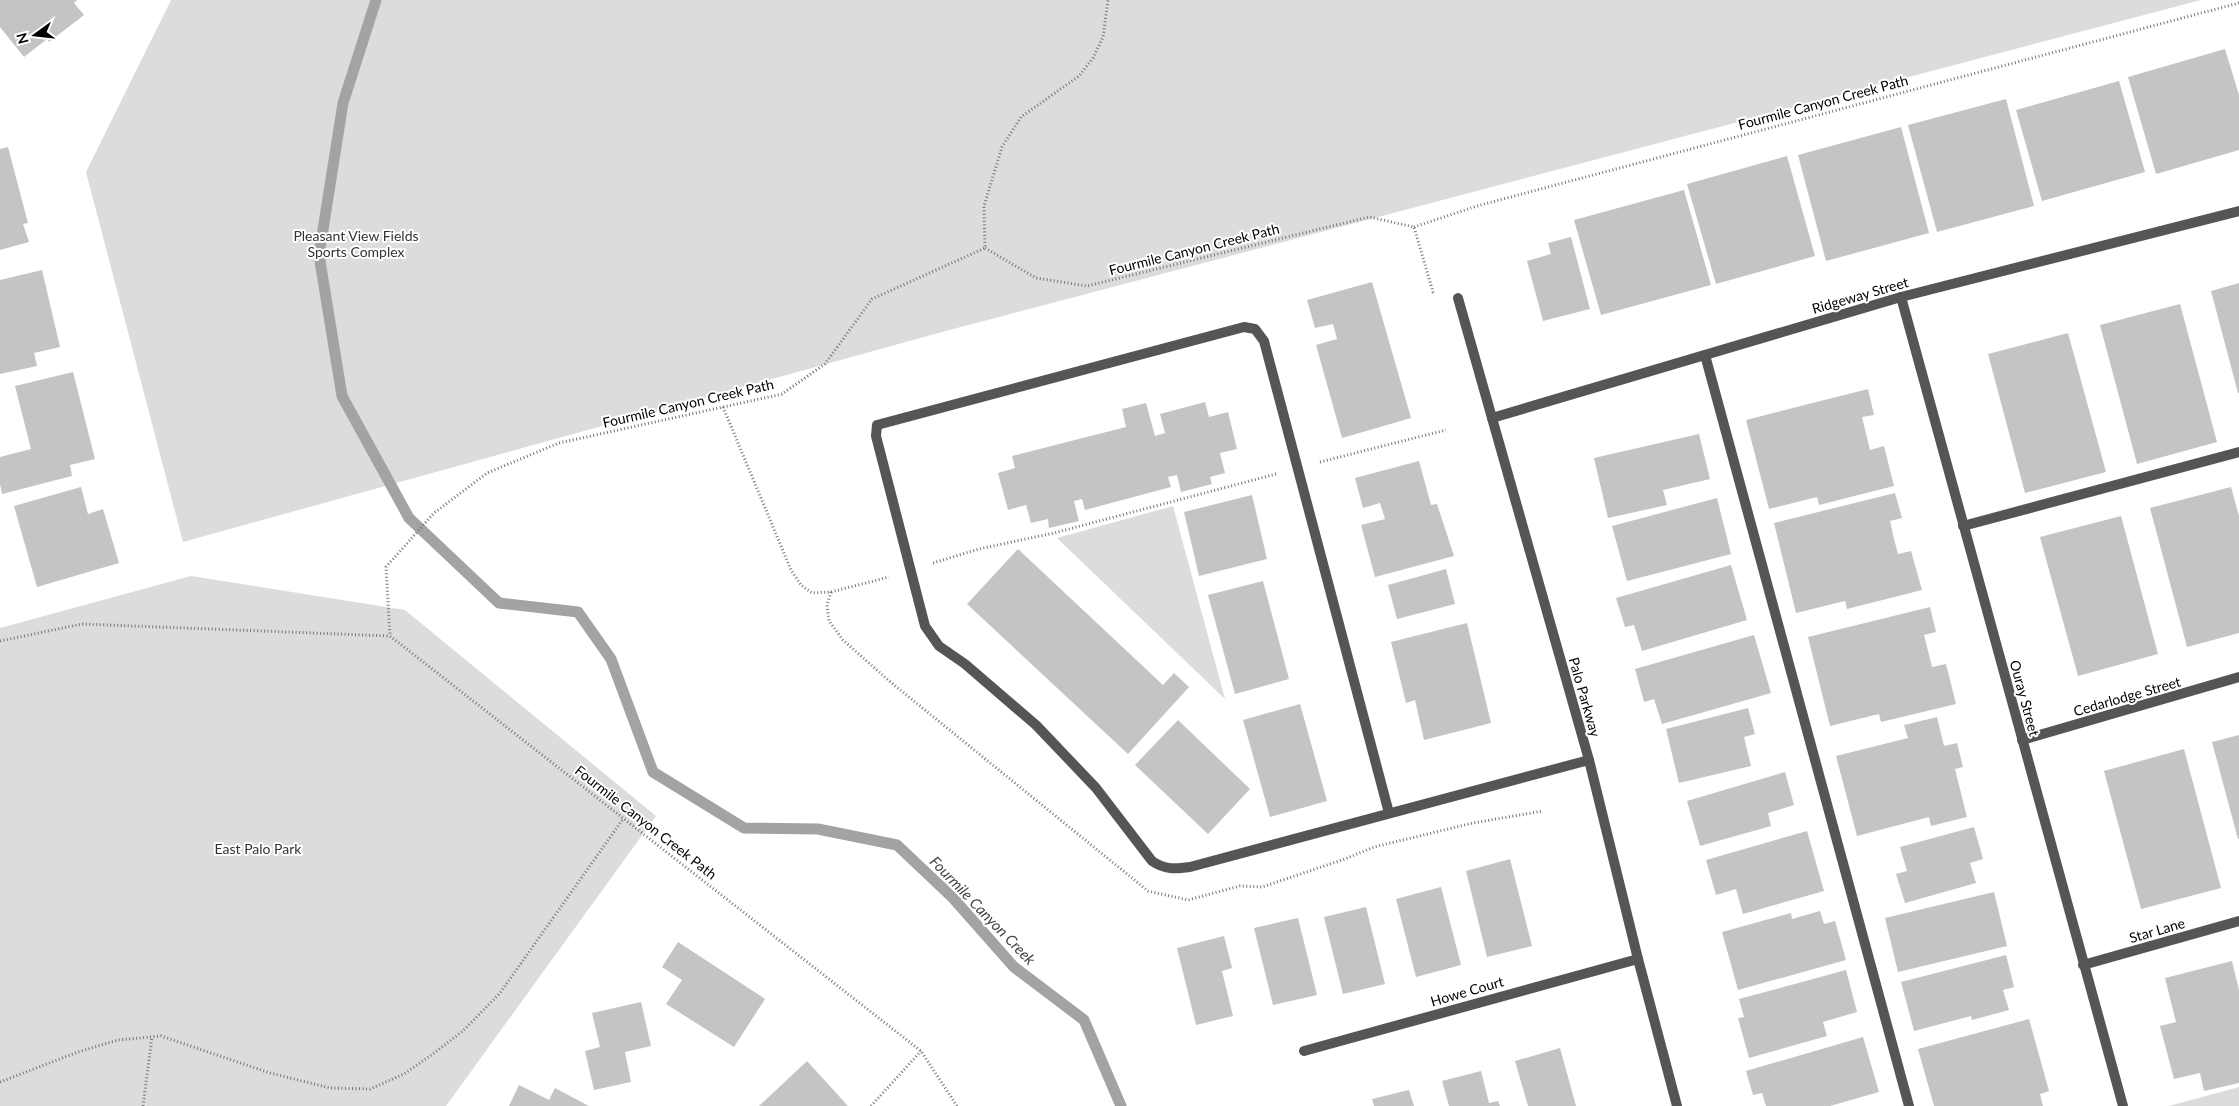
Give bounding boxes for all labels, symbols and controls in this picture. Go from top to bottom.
north arrow [10,10,60,60]
text: N [12,31,32,46]
street label: Fourmile Canyon Creek Path [1736,71,1910,133]
street label: Fourmile Canyon Creek Path [1107,220,1281,278]
park label: Pleasant View Fields Sports Complex [293,227,419,260]
street label: Ridgeway Street [1810,273,1910,317]
street label: Fourmile Canyon Creek Path [601,375,775,431]
street label: Palo Parkway [1565,655,1605,740]
street label: Ouray Street [2007,658,2043,738]
street label: Cedarlodge Street [2072,673,2182,719]
street label: Fourmile Canyon Creek Path [572,761,720,883]
park label: East Palo Park [215,840,302,857]
water label: Fourmile Canyon Creek [927,852,1040,969]
street label: Star Lane [2127,914,2187,946]
street label: Howe Court [1428,972,1506,1010]

